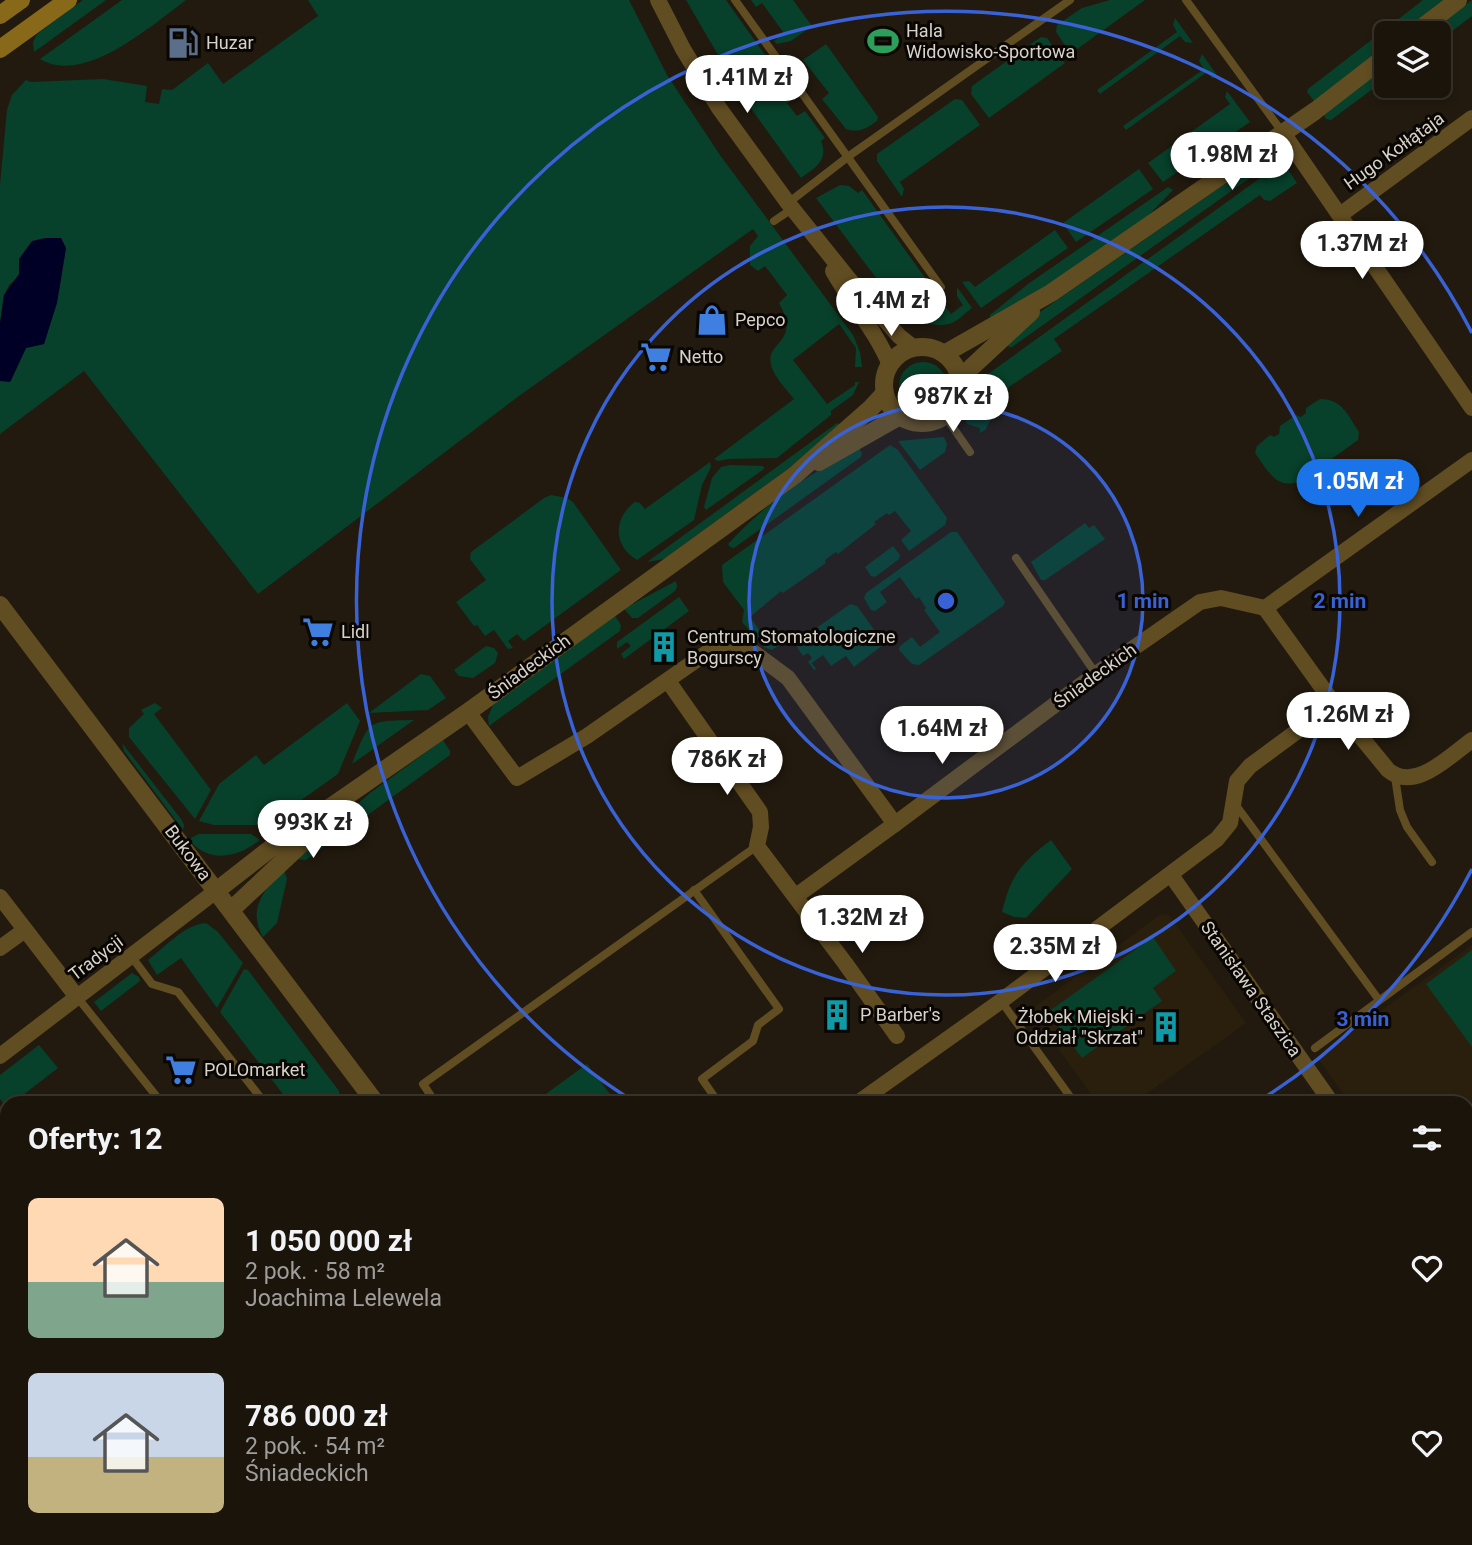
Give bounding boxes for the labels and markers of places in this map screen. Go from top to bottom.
place label: Hala Widowisko-Sportowa [906,20,1075,62]
sports icon: Hala Widowisko-Sportowa [866,24,900,58]
fuel station icon: Huzar [166,26,200,60]
place label: Huzar [206,32,254,53]
pin: 1.41M zł [675,55,819,115]
pin: 1.98M zł [1160,132,1304,192]
pin: 1.37M zł [1290,222,1434,281]
pin: 1.4M zł [826,278,956,338]
shop icon: Pepco [695,303,729,337]
place label: Pepco [735,309,786,330]
supermarket icon: Netto [639,340,673,374]
place label: Netto [679,346,723,367]
pin: 987K zł [888,374,1018,434]
pin: 1.05M zł [1286,460,1430,519]
centre of rings [934,589,958,613]
supermarket icon: Lidl [301,615,335,649]
place label: Lidl [341,621,370,642]
place label: Centrum Stomatologiczne Bogurscy [687,626,896,668]
building icon: Centrum Stomatologiczne Bogurscy [647,630,681,664]
pin: 1.26M zł [1276,692,1420,752]
pin: 1.64M zł [870,706,1014,766]
pin: 786K zł [662,738,792,797]
pin: 993K zł [248,800,378,860]
pin: 1.32M zł [790,895,934,955]
pin: 2.35M zł [983,925,1127,984]
building icon: P Barber's [820,998,854,1032]
place label: P Barber's [860,1004,941,1025]
place label: Żłobek Miejski - Oddział "Skrzat" [1016,1006,1143,1048]
building icon: Żłobek Miejski - Oddział "Skrzat" [1149,1010,1183,1044]
supermarket icon: POLOmarket [164,1053,198,1087]
place label: POLOmarket [204,1059,305,1080]

